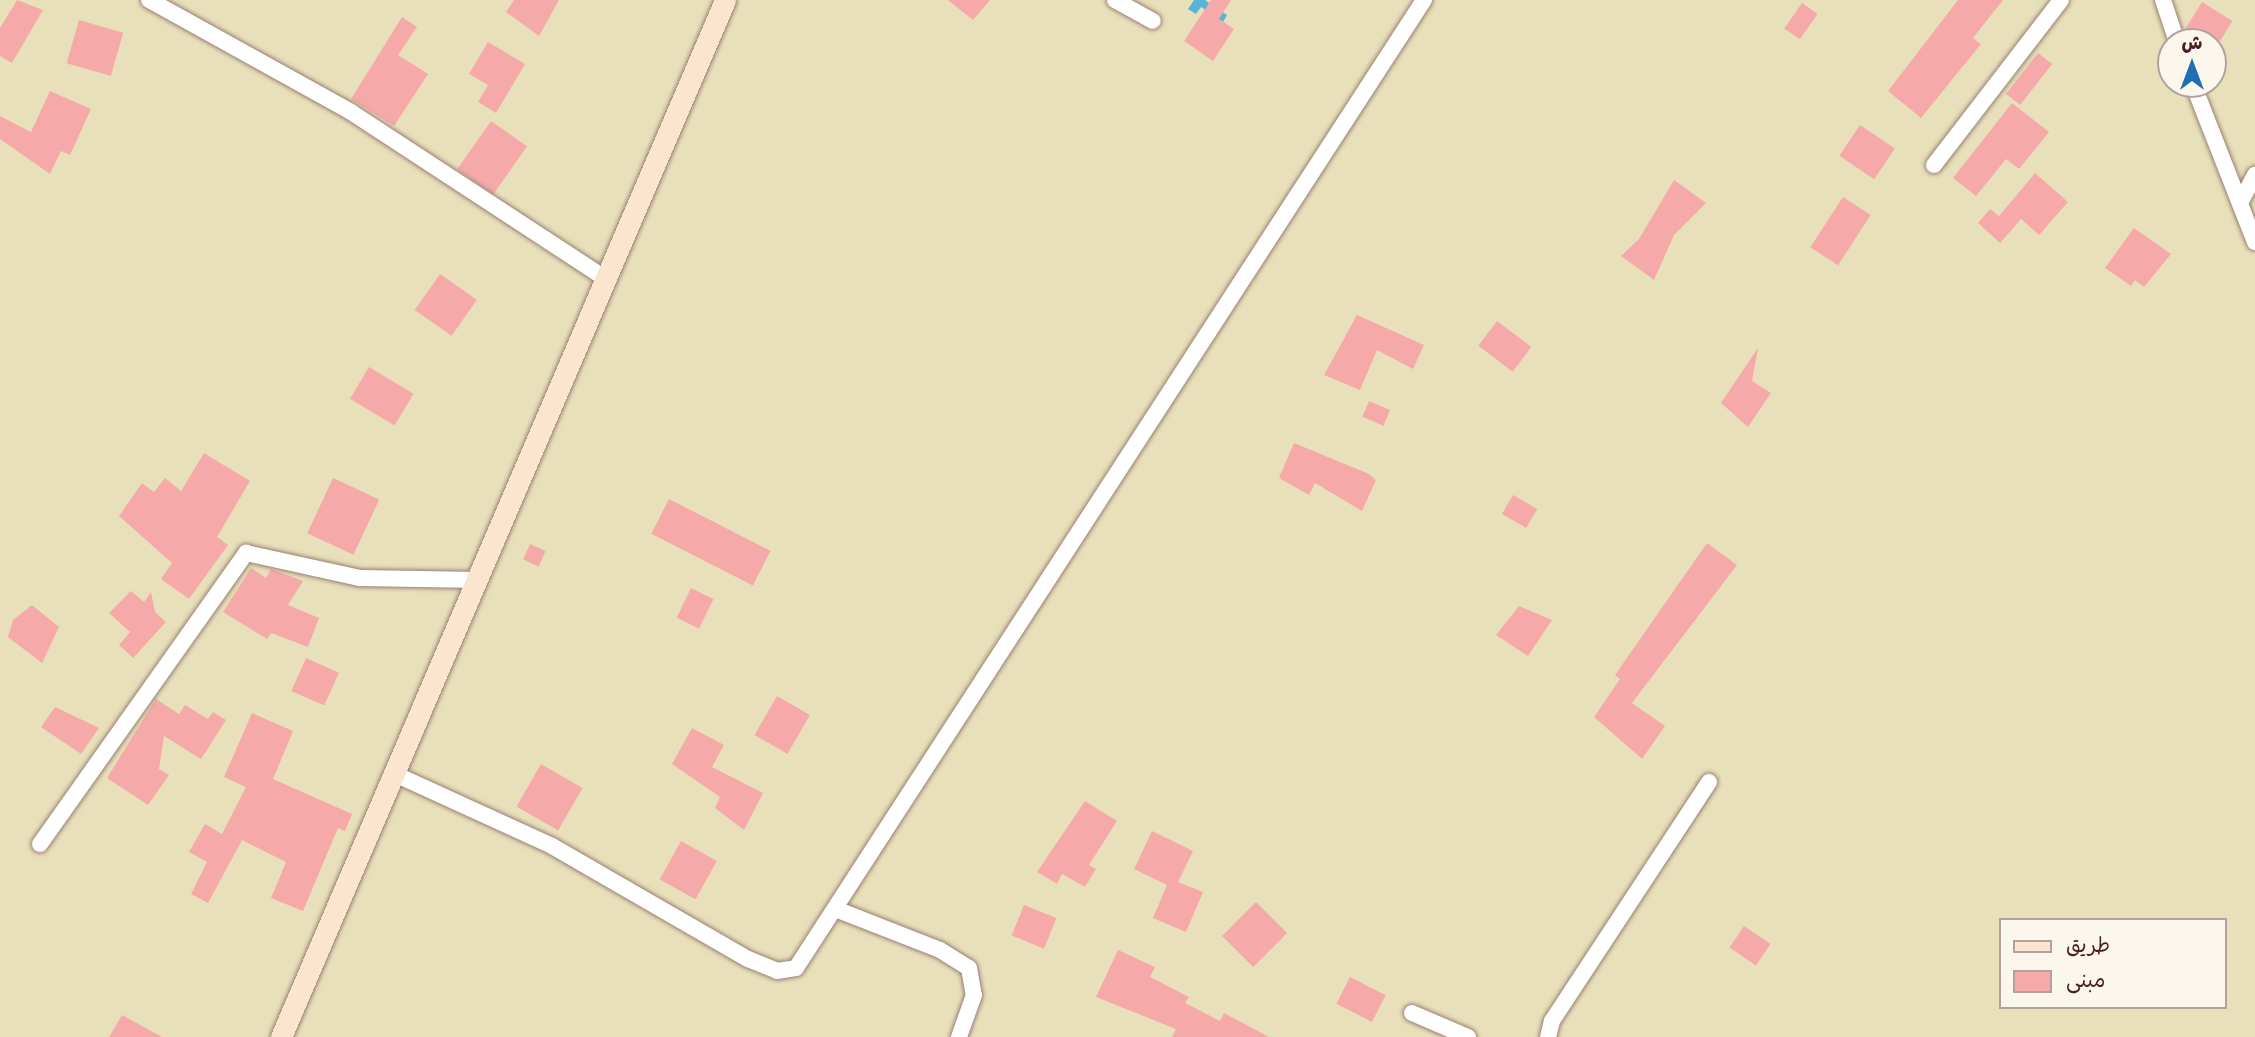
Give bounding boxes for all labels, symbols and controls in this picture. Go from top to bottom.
north arrow [2157,28,2227,98]
text: ش [2182,31,2202,56]
legend [2000,918,2227,1009]
text: طريق [2066,932,2110,960]
text: مبنى [2066,967,2105,995]

